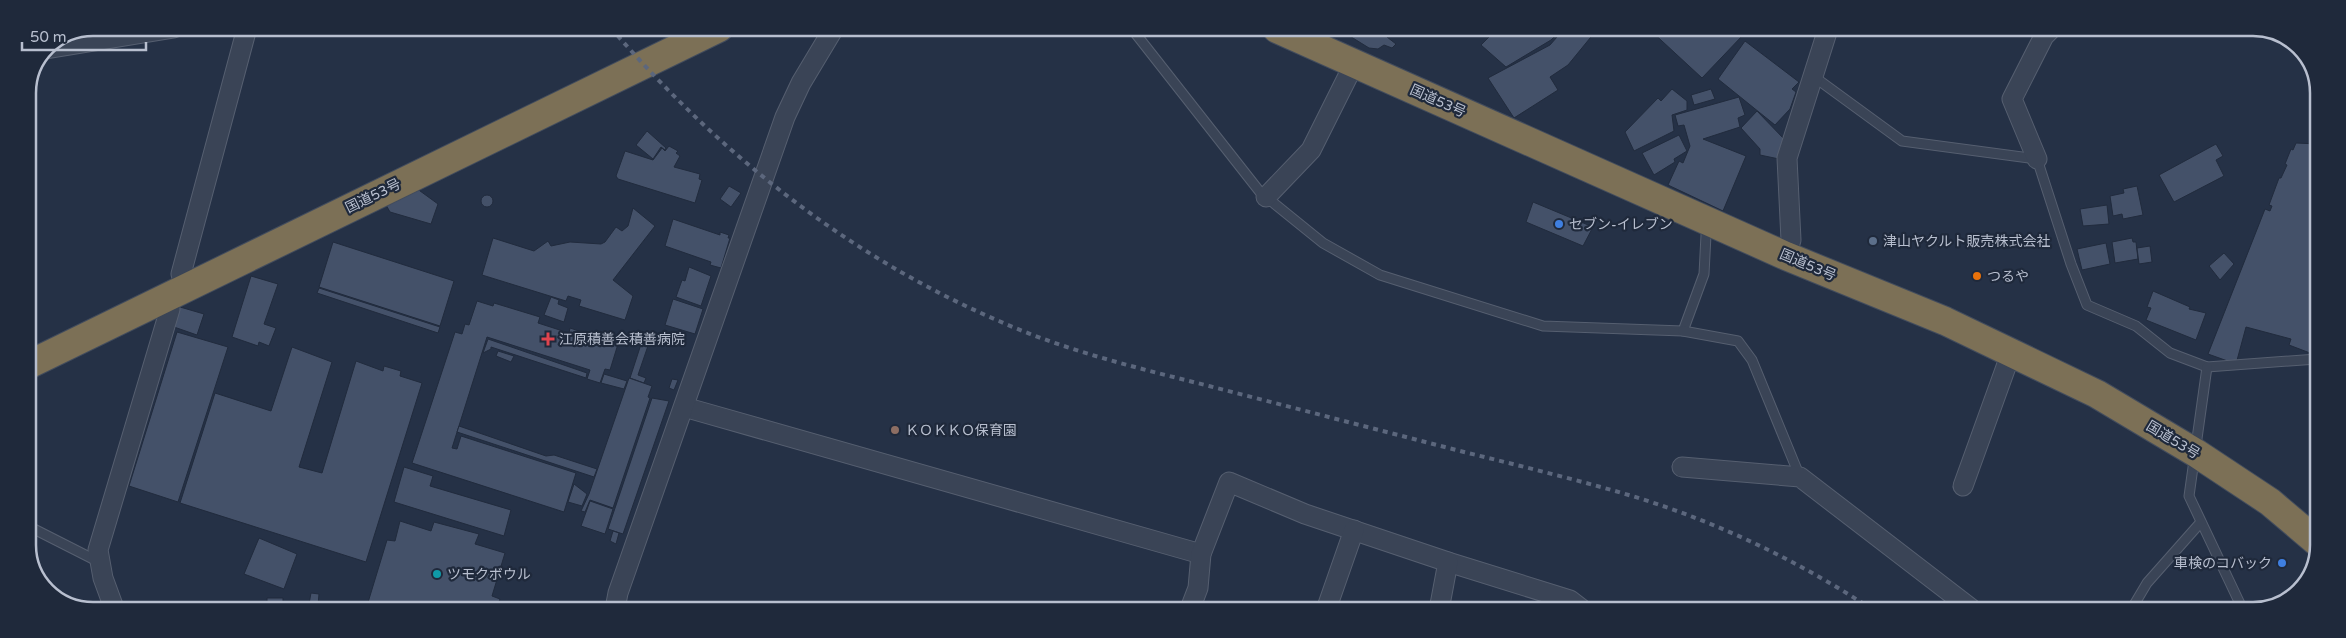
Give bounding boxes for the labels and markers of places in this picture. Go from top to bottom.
place label: セブン-イレブン [1569,216,1673,233]
marker: セブン-イレブン [1553,218,1565,230]
place label: 津山ヤクルト販売株式会社 [1883,233,2051,250]
marker: 津山ヤクルト販売株式会社 [1867,235,1879,247]
place label: つるや [1987,268,2029,285]
marker: つるや [1971,270,1983,282]
place label: 江原積善会積善病院 [559,331,685,348]
marker: 江原積善会積善病院 [541,332,555,346]
place label: ＫＯＫＫＯ保育園 [905,422,1017,439]
marker: ＫＯＫＫＯ保育園 [889,424,901,436]
place label: 車検のコバック [2174,555,2272,572]
marker: 車検のコバック [2276,557,2288,569]
place label: ツモクボウル [447,566,531,583]
marker: ツモクボウル [431,568,443,580]

